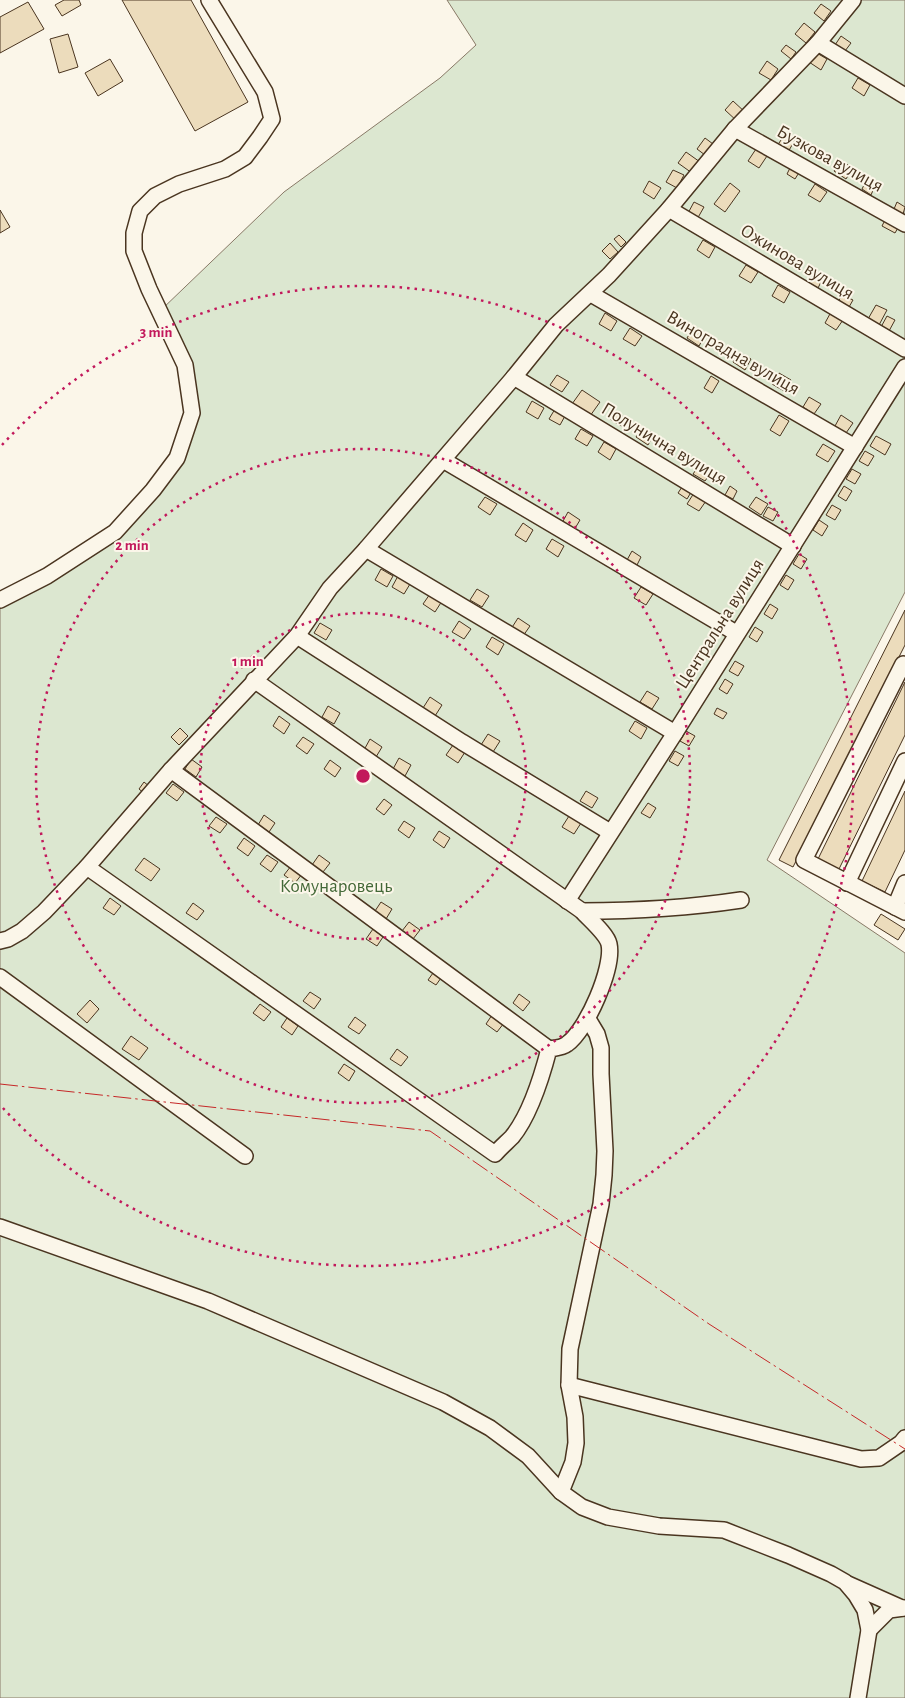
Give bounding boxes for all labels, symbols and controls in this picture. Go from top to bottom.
street label: Бузкова вулиця [774,122,886,196]
street label: Ожинова вулиця [737,221,857,303]
street label: Виноградна вулиця [663,307,803,399]
text: 3 min [140,325,172,340]
street label: Полунична вулиця [598,399,730,489]
text: 2 min [115,538,149,553]
street label: Центральна вулиця [672,556,768,692]
text: 1 min [232,654,264,669]
centre of rings [354,767,372,785]
park label: Комунаровець [280,877,392,896]

